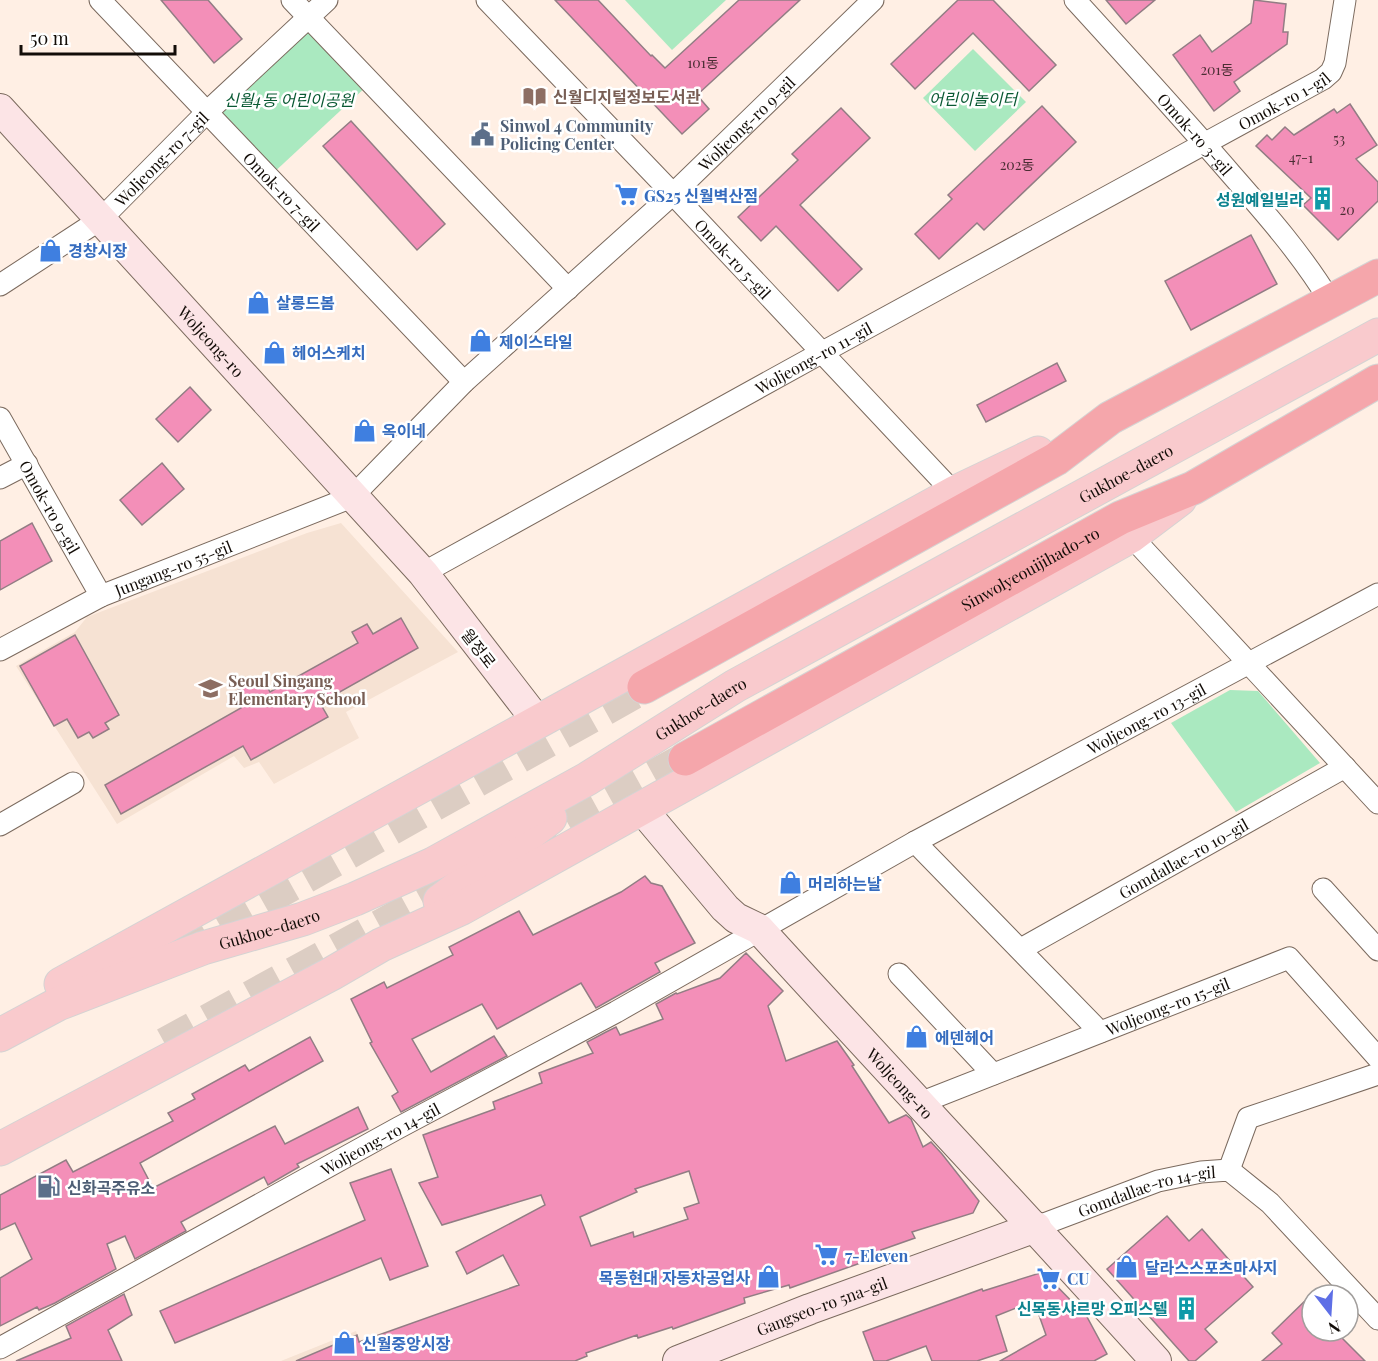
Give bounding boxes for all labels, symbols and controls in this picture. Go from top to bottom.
scale bar [21,18,176,56]
text: 50 m [30,26,69,50]
house number: 101동 [687,53,719,72]
house number: 201동 [1200,60,1234,79]
street label: Omok-ro 1-gil [1234,67,1335,134]
street label: Woljeong-ro 9-gil [693,71,799,175]
library icon: 신월디지털정보도서관 [522,83,548,109]
place label: 신월디지털정보도서관 [553,86,700,107]
park label: 어린이놀이터 [929,88,1019,109]
street label: Omok-ro 3-gil [1153,88,1238,180]
park label: 신월4동 어린이공원 [224,89,355,110]
street label: Woljeong-ro 7-gil [109,106,213,211]
place label: Sinwol 4 Community Policing Center [500,115,654,154]
public building icon: Sinwol 4 Community Policing Center [469,121,495,147]
house number: 53 [1333,129,1345,148]
street label: Omok-ro 7-gil [239,147,325,236]
house number: 47-1 [1289,148,1313,167]
house number: 202동 [1000,155,1034,174]
supermarket icon: GS25 신월벽산점 [613,182,639,208]
place label: GS25 신월벽산점 [644,185,758,206]
building icon: 성원예일빌라 [1309,186,1335,212]
place label: 성원예일빌라 [1216,189,1304,210]
house number: 20 [1339,200,1355,219]
street label: Omok-ro 5-gil [691,214,777,303]
shop icon: 경창시장 [37,237,63,263]
place label: 경창시장 [68,240,127,261]
shop icon: 살롱드봄 [245,289,271,315]
place label: 살롱드봄 [276,292,335,313]
street label: Woljeong-ro [173,300,249,381]
street label: Woljeong-ro 11-gil [750,317,876,398]
shop icon: 제이스타일 [468,328,494,354]
place label: 제이스타일 [499,331,573,352]
shop icon: 헤어스케치 [261,339,287,365]
place label: 헤어스케치 [292,342,366,363]
shop icon: 옥이네 [351,417,377,443]
place label: 옥이네 [382,420,426,441]
street label: Gukhoe-daero [1075,439,1176,507]
street label: Omok-ro 9-gil [15,456,85,558]
street label: Sinwolyeouijihado-ro [957,521,1103,615]
street label: Jungang-ro 55-gil [111,535,235,600]
street label: 월정로 [457,624,501,672]
place label: Seoul Singang Elementary School [228,670,366,709]
street label: Gukhoe-daero [650,671,750,745]
school or university icon: Seoul Singang Elementary School [197,676,223,702]
street label: Woljeong-ro 13-gil [1082,678,1210,759]
street label: Gomdallae-ro 10-gil [1115,813,1252,903]
shop icon: 머리하는날 [777,870,803,896]
place label: 머리하는날 [808,873,882,894]
street label: Gukhoe-daero [216,903,323,953]
street label: Woljeong-ro 15-gil [1102,972,1233,1040]
shop icon: 에덴헤어 [904,1024,930,1050]
place label: 에덴헤어 [935,1027,994,1048]
street label: Woljeong-ro [862,1042,939,1123]
street label: Woljeong-ro 14-gil [316,1097,443,1180]
street label: Gomdallae-ro 14-gil [1074,1160,1217,1221]
fuel station icon: 신화곡주유소 [36,1174,62,1200]
place label: 신화곡주유소 [67,1177,156,1198]
supermarket icon: 7-Eleven [814,1242,840,1268]
place label: 7-Eleven [845,1245,908,1266]
shop icon: 달라스스포츠마사지 [1114,1254,1140,1280]
place label: 달라스스포츠마사지 [1145,1257,1277,1278]
shop icon: 목동현대 자동차공업사 [755,1264,781,1290]
supermarket icon: CU [1036,1265,1062,1291]
place label: 목동현대 자동차공업사 [599,1267,750,1288]
place label: CU [1067,1268,1089,1289]
street label: Gangseo-ro 5na-gil [753,1271,890,1340]
north arrow [1300,1283,1360,1343]
building icon: 신목동샤르망 오피스텔 [1173,1295,1199,1321]
place label: 신목동샤르망 오피스텔 [1017,1298,1168,1319]
text: N [1326,1316,1343,1340]
shop icon: 신월중앙시장 [331,1330,357,1356]
place label: 신월중앙시장 [362,1333,451,1354]

